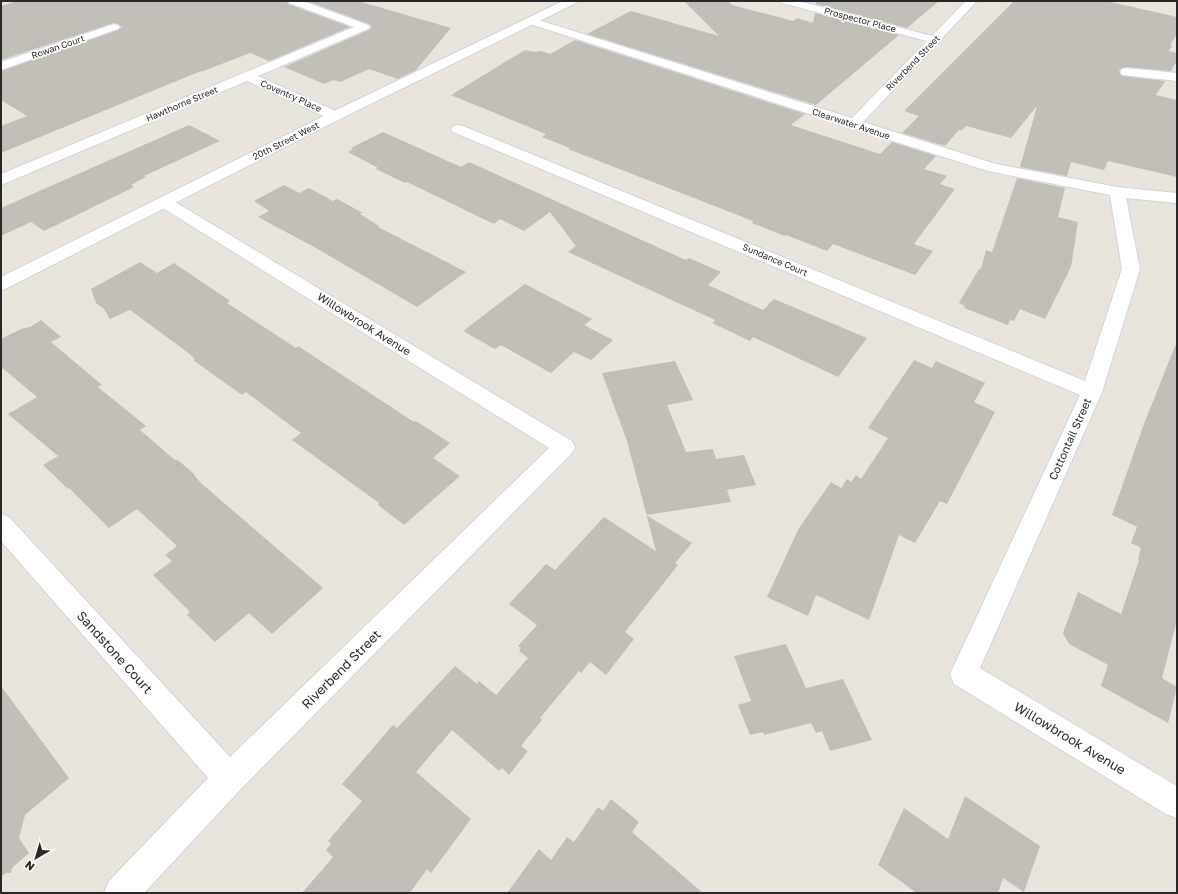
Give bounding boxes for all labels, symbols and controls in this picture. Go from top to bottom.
street label: Prospector Place [823,5,897,34]
street label: Rowan Court [30,32,86,61]
street label: Riverbend Street [883,32,942,93]
street label: Coventry Place [259,77,323,114]
street label: Hawthorne Street [144,83,220,124]
street label: Clearwater Avenue [811,106,892,141]
street label: 20th Street West [251,119,321,162]
street label: Sundance Court [741,241,810,278]
street label: Willowbrook Avenue [315,290,413,358]
street label: Cottontail Street [1046,396,1093,482]
street label: Sandstone Court [74,607,156,697]
street label: Riverbend Street [298,626,384,712]
street label: Willowbrook Avenue [1011,698,1129,778]
north arrow [16,838,56,878]
text: N [22,859,37,874]

